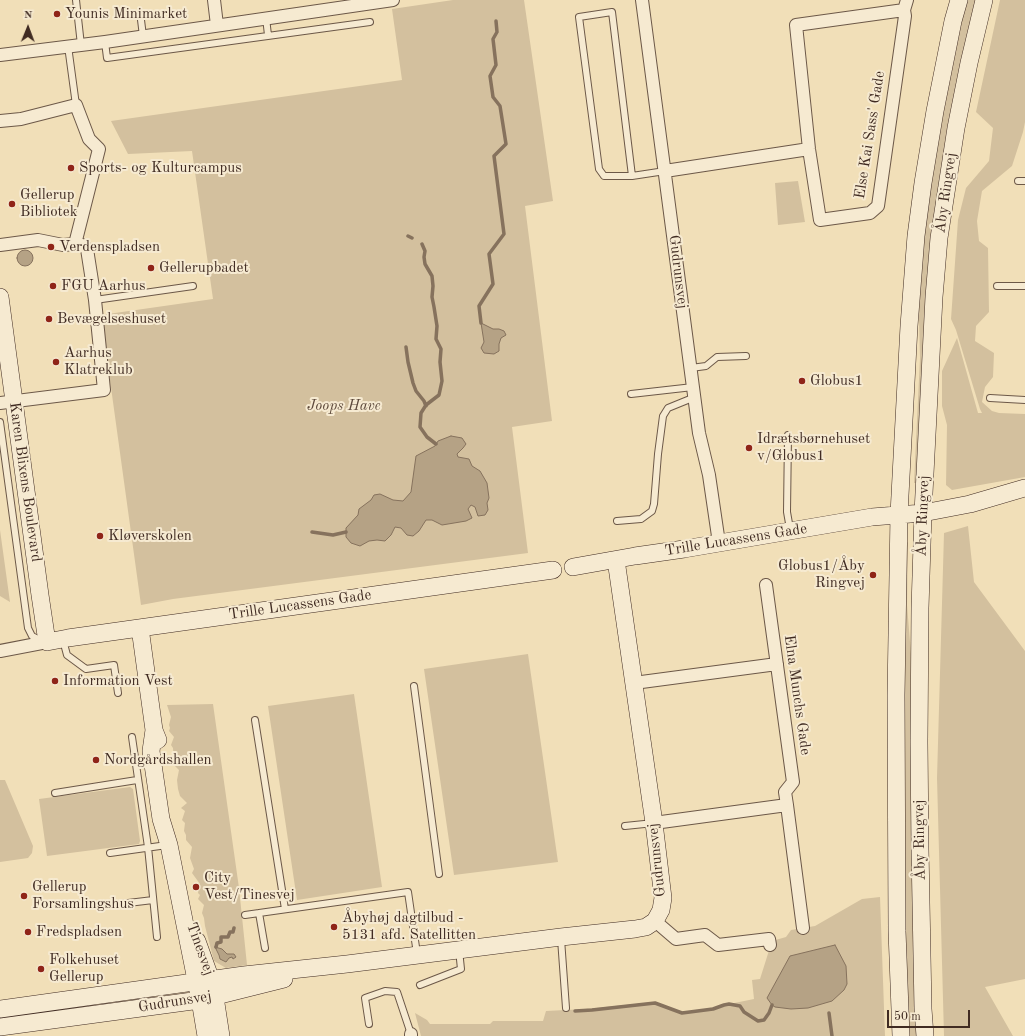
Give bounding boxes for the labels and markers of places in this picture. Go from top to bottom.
place label: Younis Minimarket [65,5,187,23]
marker: Younis Minimarket [52,9,62,19]
place label: Sports- og Kulturcampus [79,159,242,177]
marker: Sports- og Kulturcampus [66,163,76,173]
place label: Gellerup Bibliotek [20,186,78,221]
marker: Gellerup Bibliotek [7,199,17,209]
place label: Verdenspladsen [59,238,160,256]
marker: Verdenspladsen [46,242,56,252]
place label: Gellerupbadet [159,259,249,277]
marker: Gellerupbadet [146,263,156,273]
place label: FGU Aarhus [61,277,146,295]
marker: FGU Aarhus [48,281,58,291]
place label: Bevægelseshuset [57,310,166,328]
marker: Bevægelseshuset [44,314,54,324]
place label: Aarhus Klatreklub [64,344,133,379]
marker: Aarhus Klatreklub [51,357,61,367]
place label: Globus1 [810,372,863,390]
marker: Globus1 [797,376,807,386]
place label: Idrætsbørnehuset v/Globus1 [757,430,870,465]
marker: Idrætsbørnehuset v/Globus1 [744,443,754,453]
place label: Kløverskolen [108,527,192,545]
marker: Kløverskolen [95,531,105,541]
place label: Globus1/Åby Ringvej [778,557,865,592]
marker: Globus1/Åby Ringvej [868,570,878,580]
place label: Information Vest [63,672,173,690]
marker: Information Vest [50,676,60,686]
place label: Nordgårdshallen [104,751,212,769]
marker: Nordgårdshallen [91,755,101,765]
place label: City Vest/Tinesvej [204,869,295,904]
place label: Gellerup Forsamlingshus [32,878,134,913]
marker: City Vest/Tinesvej [191,882,201,892]
marker: Gellerup Forsamlingshus [19,891,29,901]
place label: Åbyhøj dagtilbud - 5131 afd. Satellitten [342,909,476,944]
marker: Åbyhøj dagtilbud - 5131 afd. Satellitten [329,922,339,932]
place label: Fredspladsen [36,923,122,941]
marker: Fredspladsen [23,927,33,937]
place label: Folkehuset Gellerup [49,951,119,986]
marker: Folkehuset Gellerup [36,964,46,974]

